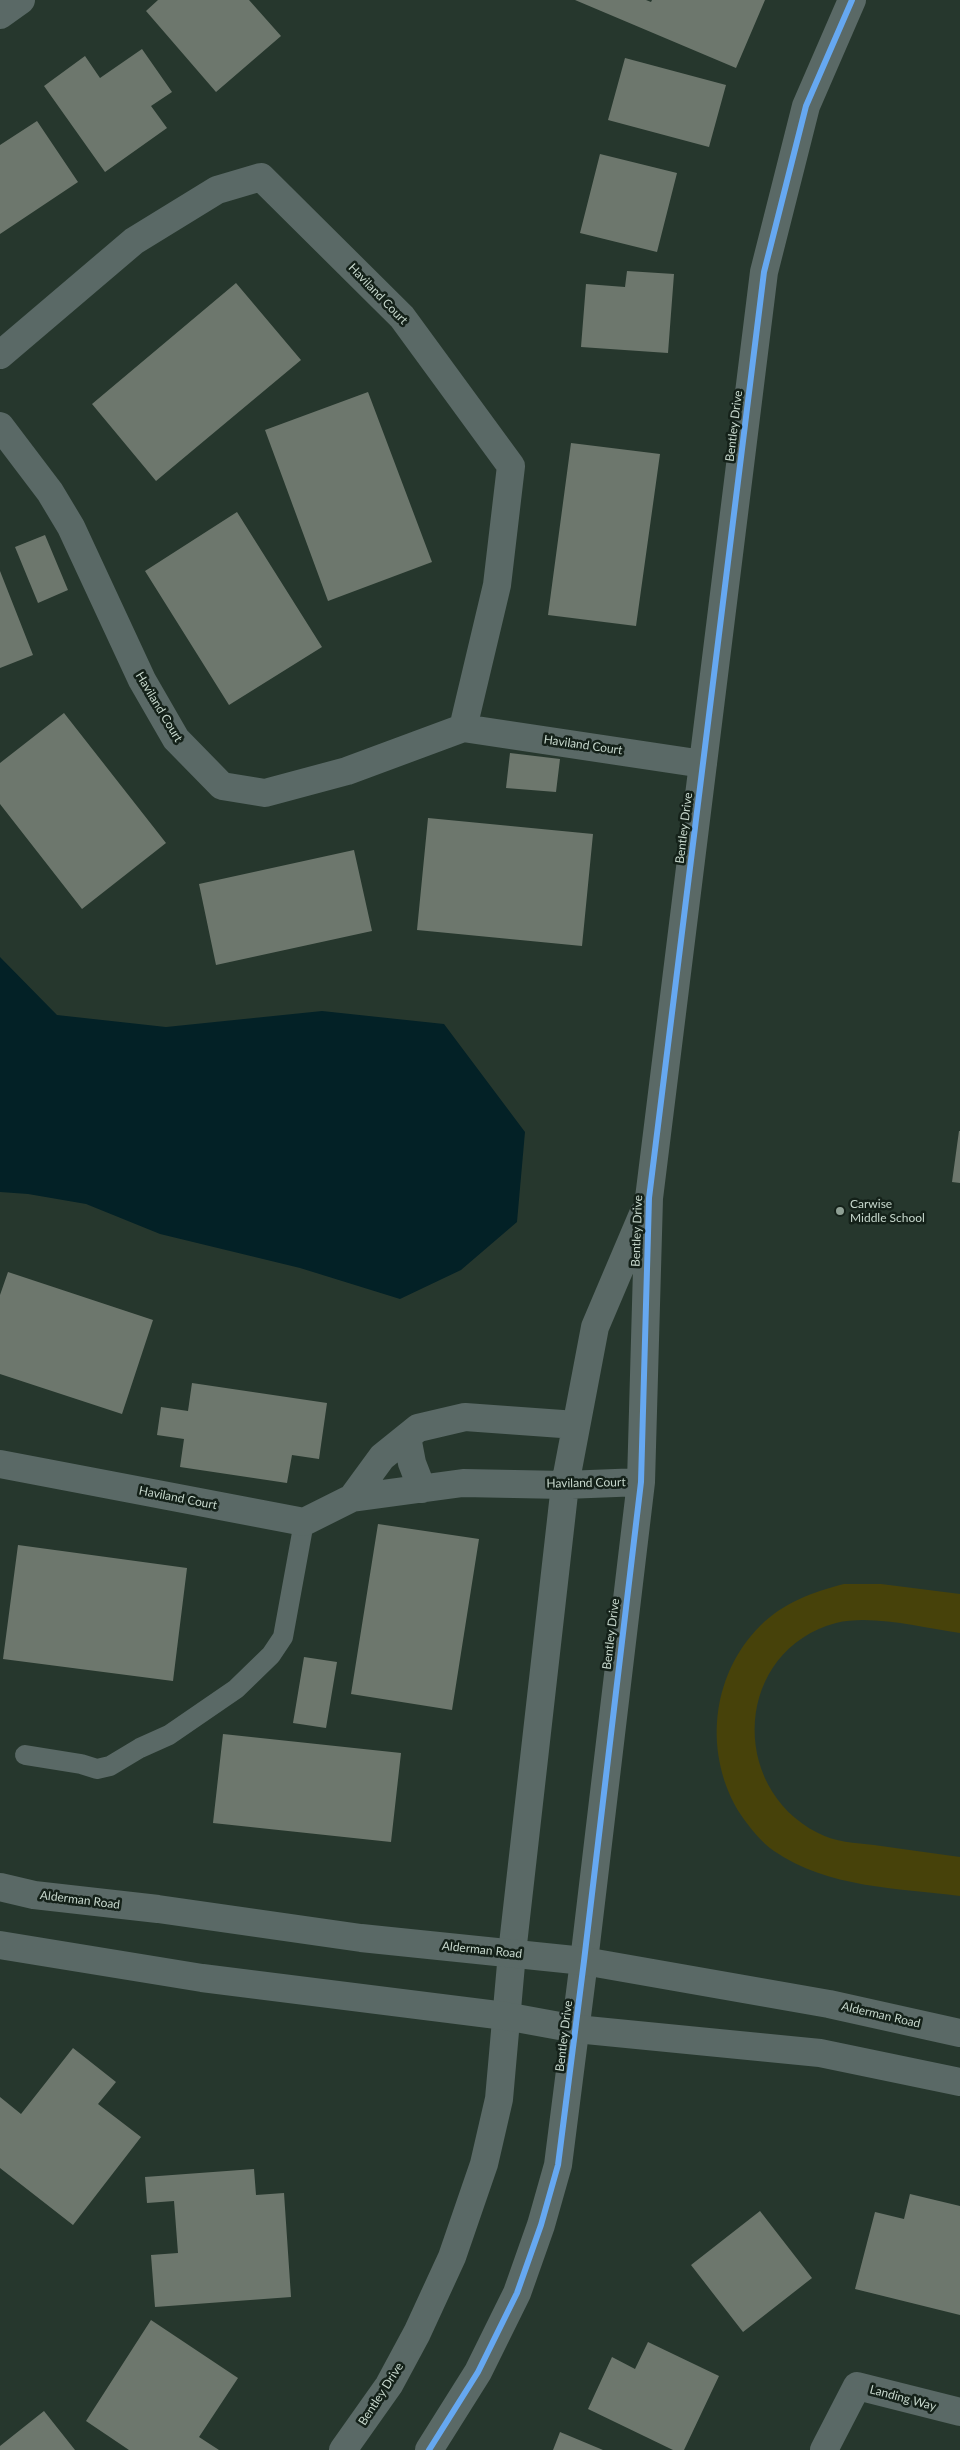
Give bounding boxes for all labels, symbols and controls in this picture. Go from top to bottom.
street label: Haviland Court [345,260,411,328]
street label: Bentley Drive [722,389,746,463]
street label: Haviland Court [132,669,186,745]
street label: Haviland Court [543,732,623,758]
street label: Bentley Drive [672,791,696,865]
street label: Bentley Drive [629,1195,645,1267]
place label: Carwise Middle School [850,1197,925,1225]
marker: Carwise Middle School [834,1205,846,1217]
street label: Haviland Court [546,1475,626,1491]
street label: Haviland Court [138,1483,218,1513]
street label: Bentley Drive [599,1597,623,1671]
street label: Alderman Road [39,1888,121,1912]
street label: Alderman Road [441,1939,523,1961]
street label: Bentley Drive [552,1999,576,2073]
street label: Alderman Road [840,1999,922,2031]
street label: Bentley Drive [355,2360,407,2428]
street label: Landing Way [868,2382,938,2414]

